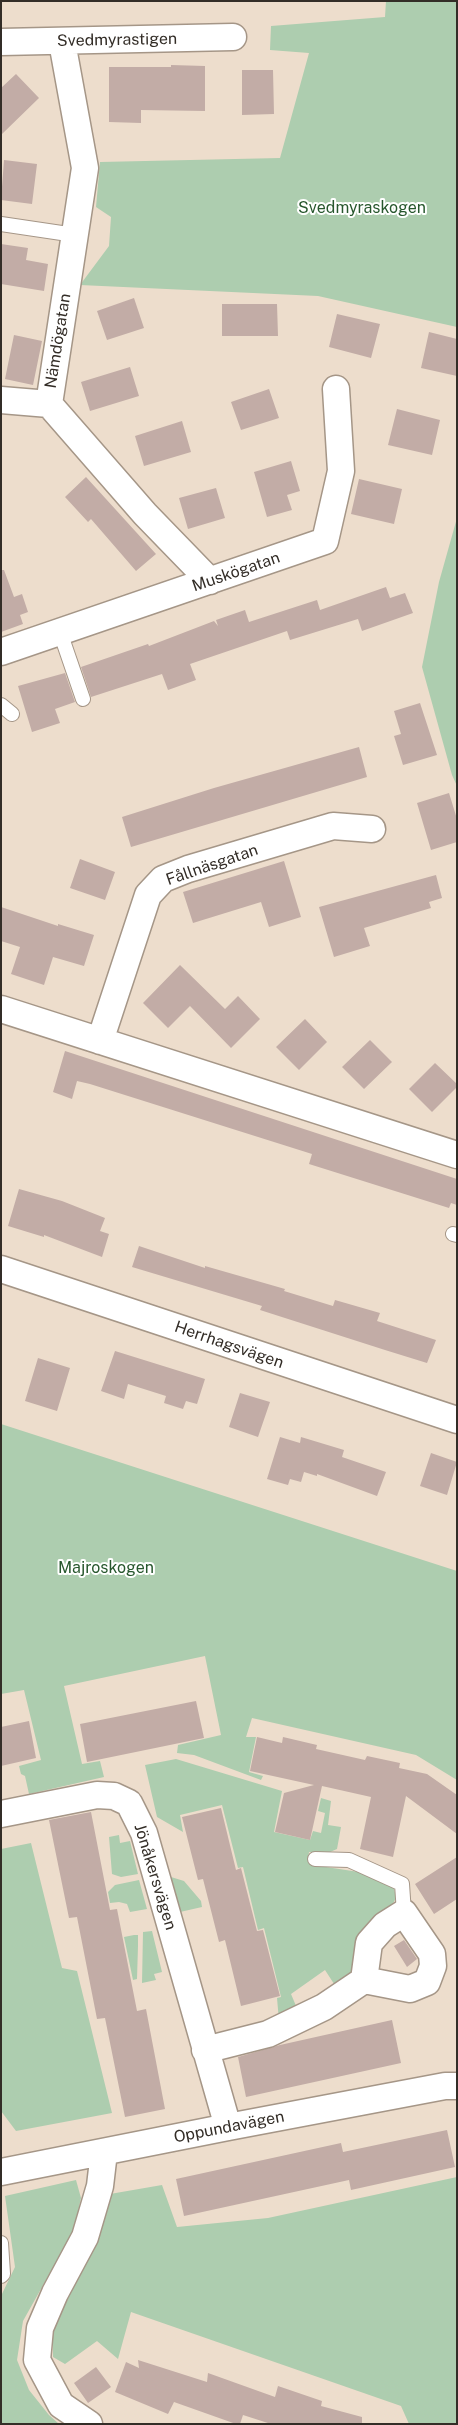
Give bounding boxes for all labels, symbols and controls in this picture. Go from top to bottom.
street label: Svedmyrastigen [57,29,177,51]
park label: Svedmyraskogen [298,198,426,218]
street label: Nämdögatan [41,292,75,390]
street label: Muskögatan [190,548,282,596]
street label: Fållnäsgatan [163,840,261,890]
street label: Herrhagsvägen [172,1317,286,1373]
park label: Majroskogen [58,1558,154,1578]
street label: Jönåkersvägen [130,1822,180,1932]
street label: Oppundavägen [172,2107,286,2147]

